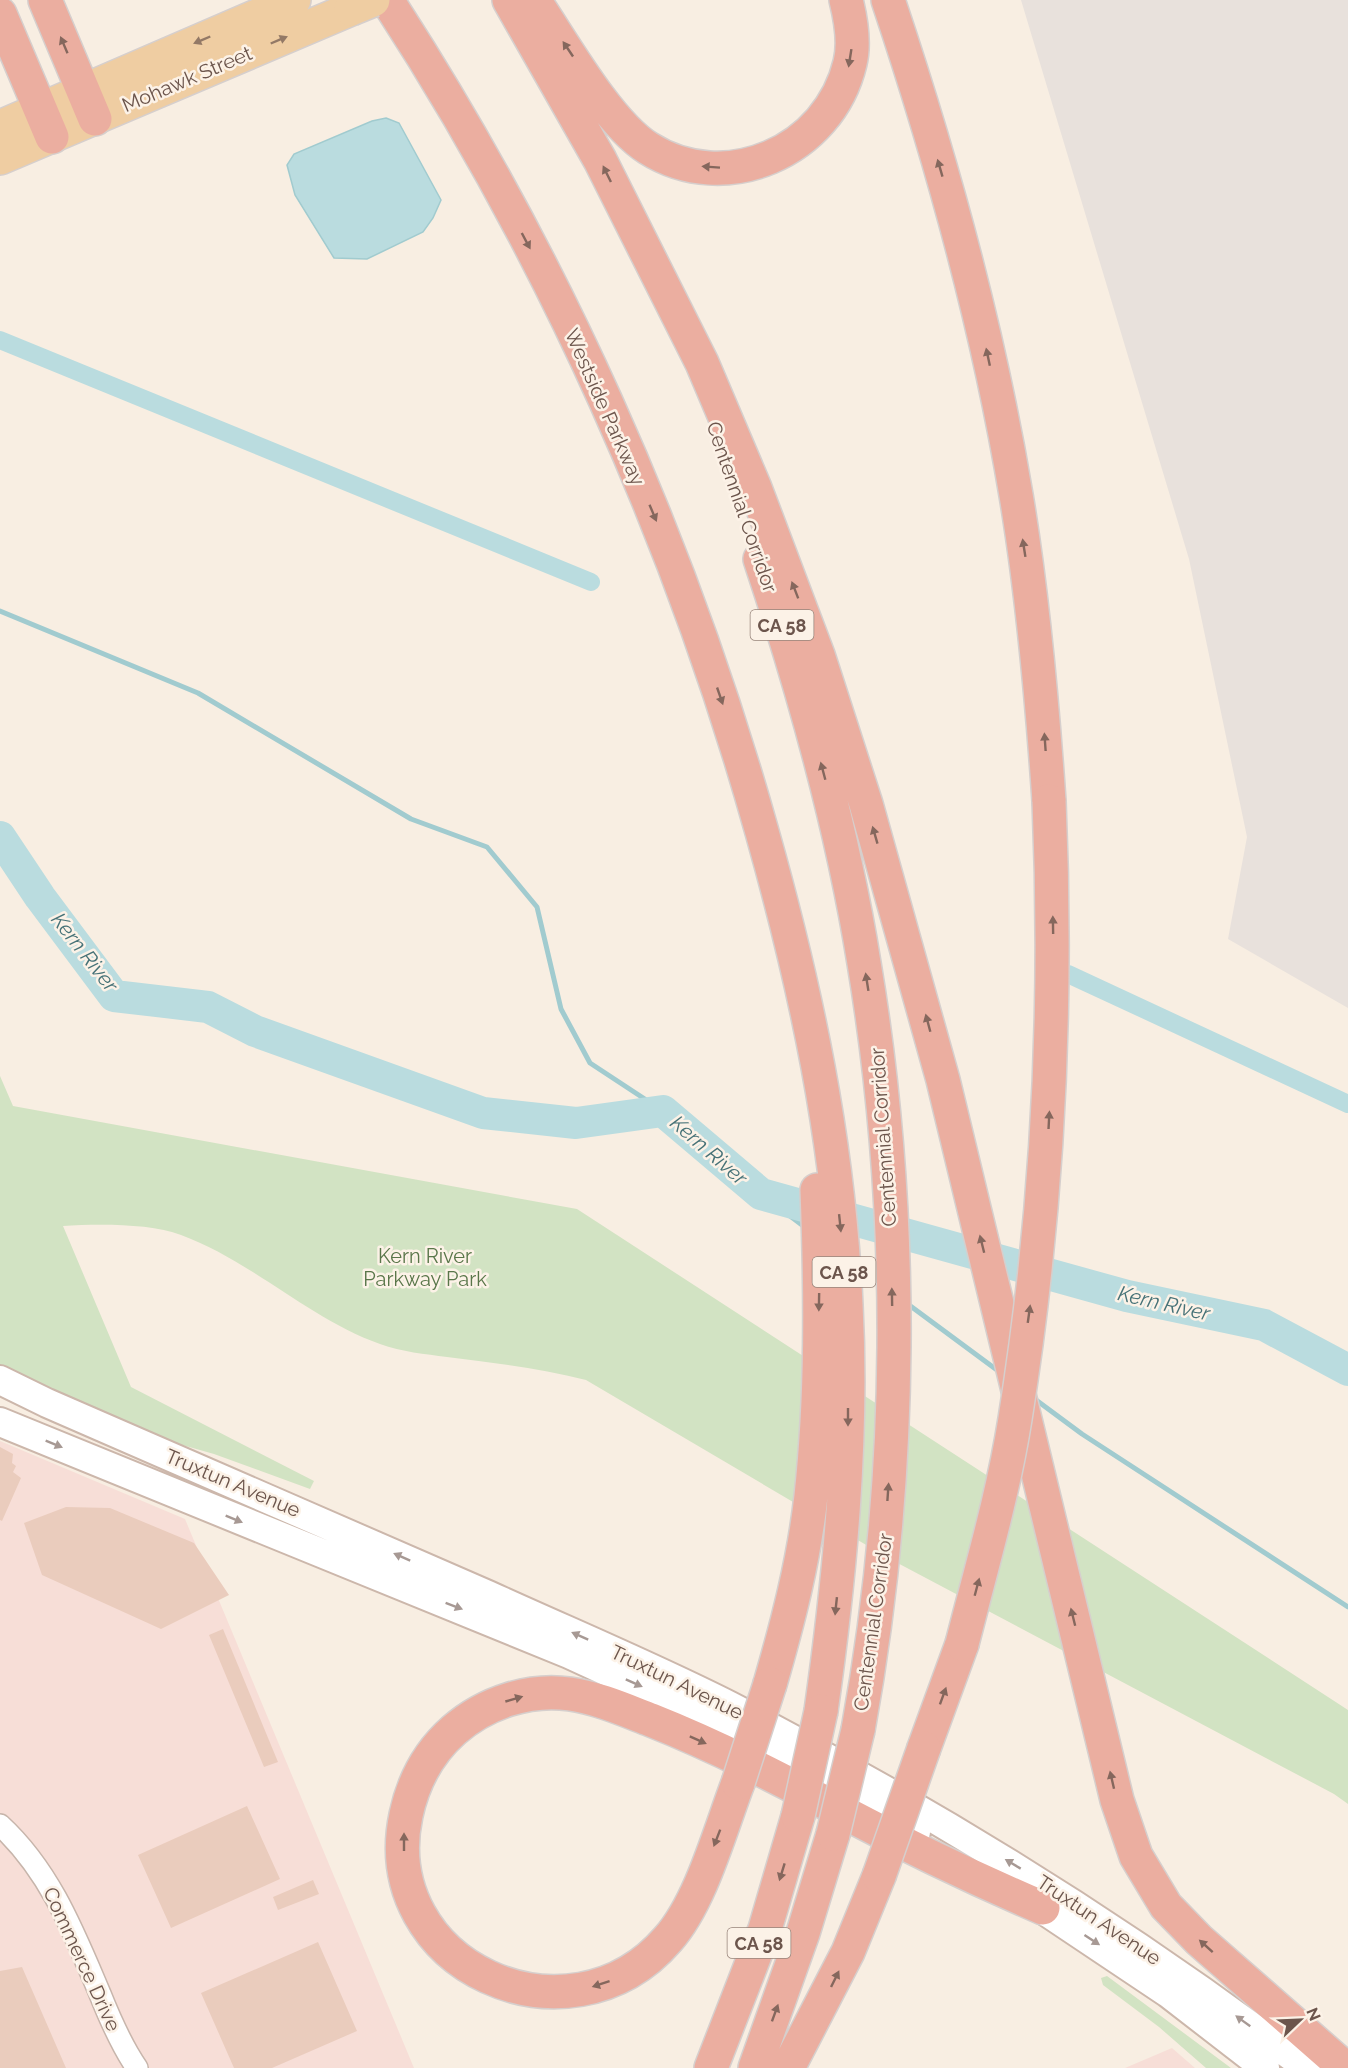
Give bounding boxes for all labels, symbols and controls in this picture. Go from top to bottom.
one-way arrow [271,35,289,45]
one-way arrow [59,36,69,54]
one-way arrow [193,36,211,45]
street label: Mohawk Street [118,41,256,117]
one-way arrow [562,42,574,58]
one-way arrow [846,48,855,67]
one-way arrow [935,159,944,177]
one-way arrow [701,162,720,172]
one-way arrow [602,165,612,182]
one-way arrow [521,233,531,250]
street label: Westside Parkway [560,325,650,489]
one-way arrow [983,347,993,366]
street label: Centennial Corridor [701,418,783,596]
one-way arrow [649,504,658,522]
one-way arrow [1020,539,1029,558]
one-way arrow [789,581,799,599]
road number: CA 58 [750,610,814,640]
one-way arrow [715,687,725,705]
one-way arrow [1040,733,1050,752]
one-way arrow [817,762,827,780]
one-way arrow [870,826,879,844]
water label: Kern River [46,907,124,997]
one-way arrow [1048,915,1058,934]
one-way arrow [862,972,871,991]
one-way arrow [922,1014,932,1032]
street label: Centennial Corridor [865,1047,901,1227]
water label: Kern River [665,1110,753,1191]
one-way arrow [1044,1110,1054,1129]
one-way arrow [835,1213,845,1232]
one-way arrow [977,1235,987,1253]
park label: Kern River Parkway Park [363,1244,487,1291]
road number: CA 58 [812,1257,876,1287]
water label: Kern River [1116,1280,1213,1326]
one-way arrow [887,1288,897,1307]
one-way arrow [814,1293,824,1312]
one-way arrow [1025,1304,1034,1323]
one-way arrow [843,1408,853,1427]
one-way arrow [45,1440,63,1449]
street label: Truxtun Avenue [162,1444,304,1522]
one-way arrow [884,1483,893,1502]
one-way arrow [226,1514,244,1524]
street label: Centennial Corridor [849,1532,897,1712]
one-way arrow [394,1552,411,1561]
one-way arrow [972,1578,982,1596]
one-way arrow [831,1596,840,1615]
one-way arrow [446,1601,464,1611]
one-way arrow [1067,1608,1077,1626]
one-way arrow [572,1632,589,1641]
street label: Truxtun Avenue [607,1640,747,1725]
one-way arrow [625,1678,643,1688]
one-way arrow [939,1687,948,1705]
one-way arrow [505,1694,523,1703]
one-way arrow [690,1735,708,1745]
one-way arrow [1106,1771,1116,1789]
one-way arrow [711,1829,721,1847]
one-way arrow [399,1833,409,1852]
one-way arrow [1005,1858,1021,1869]
one-way arrow [777,1863,786,1881]
street label: Truxtun Avenue [1032,1870,1166,1970]
street label: Commerce Drive [38,1883,126,2035]
road number: CA 58 [728,1928,790,1958]
one-way arrow [1083,1934,1099,1946]
one-way arrow [1199,1940,1214,1953]
one-way arrow [830,1971,840,1988]
one-way arrow [592,1980,610,1990]
north arrow [1270,1990,1330,2050]
one-way arrow [771,2004,780,2022]
text: N [1302,2005,1324,2024]
one-way arrow [1236,2015,1252,2027]

